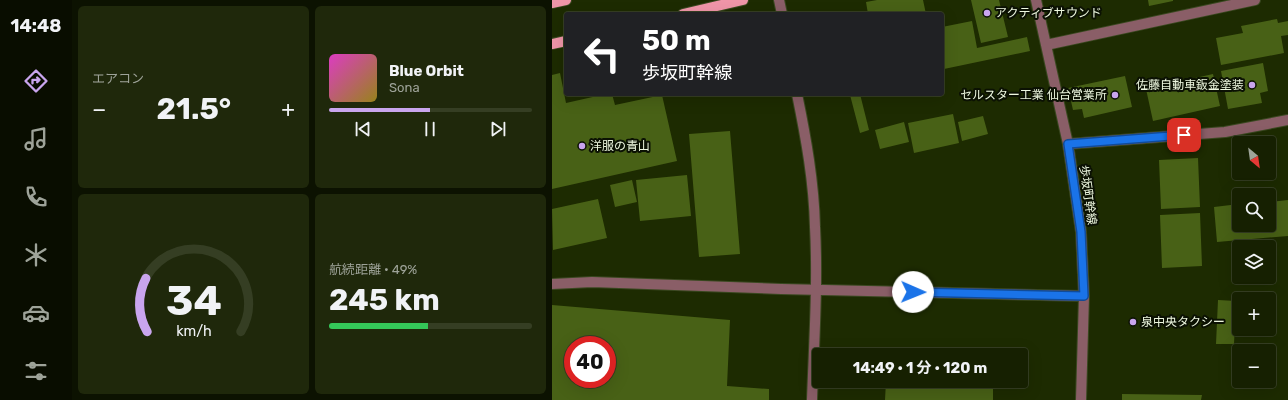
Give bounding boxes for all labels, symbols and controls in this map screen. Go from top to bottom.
place label: アクティブサウンド [995,6,1102,20]
marker: アクティブサウンド [982,8,992,18]
text: 14:48 [11,15,61,37]
text: 50 m [642,24,711,57]
icon: left [576,28,628,80]
text: Blue Orbit [389,62,464,80]
text: 歩坂町幹線 [642,62,732,84]
icon: directions [22,67,50,95]
text: エアコン [92,71,144,86]
place label: 佐藤自動車鈑金塗装 [1136,78,1244,92]
text: Sona [389,80,420,95]
marker: 佐藤自動車鈑金塗装 [1247,80,1257,90]
place label: セルスター工業 仙台営業所 [960,88,1107,102]
marker: セルスター工業 仙台営業所 [1110,90,1120,100]
text: 21.5° [156,91,231,127]
text: − [92,96,106,123]
text: + [281,96,295,123]
icon: previous [352,118,374,140]
icon: pause [419,118,441,140]
icon: next [487,118,509,140]
pin [1167,118,1201,152]
icon: arrive [1173,124,1195,146]
icon: music [22,125,50,153]
north arrow [1232,136,1276,180]
map controls [1232,136,1276,388]
place label: 洋服の青山 [590,139,650,153]
marker: 洋服の青山 [577,141,587,151]
street label: 歩坂町幹線 [1077,164,1099,226]
icon: phone [22,183,50,211]
button: search [1232,188,1276,232]
button: layers [1232,240,1276,284]
icon: climate [22,241,50,269]
text: 航続距離 · 49% [329,262,417,277]
position arrow [892,271,934,313]
text: 34 [166,276,221,325]
text: 245 km [329,282,440,318]
button: + [1232,292,1276,336]
icon: car [22,299,50,327]
place label: 泉中央タクシー [1141,315,1225,329]
marker: 泉中央タクシー [1128,317,1138,327]
text: km/h [176,323,211,340]
speed limit sign: 40 [564,336,616,388]
button: − [1232,344,1276,388]
icon: filters [22,357,50,385]
text: 14:49 · 1 分 · 120 m [853,359,987,377]

